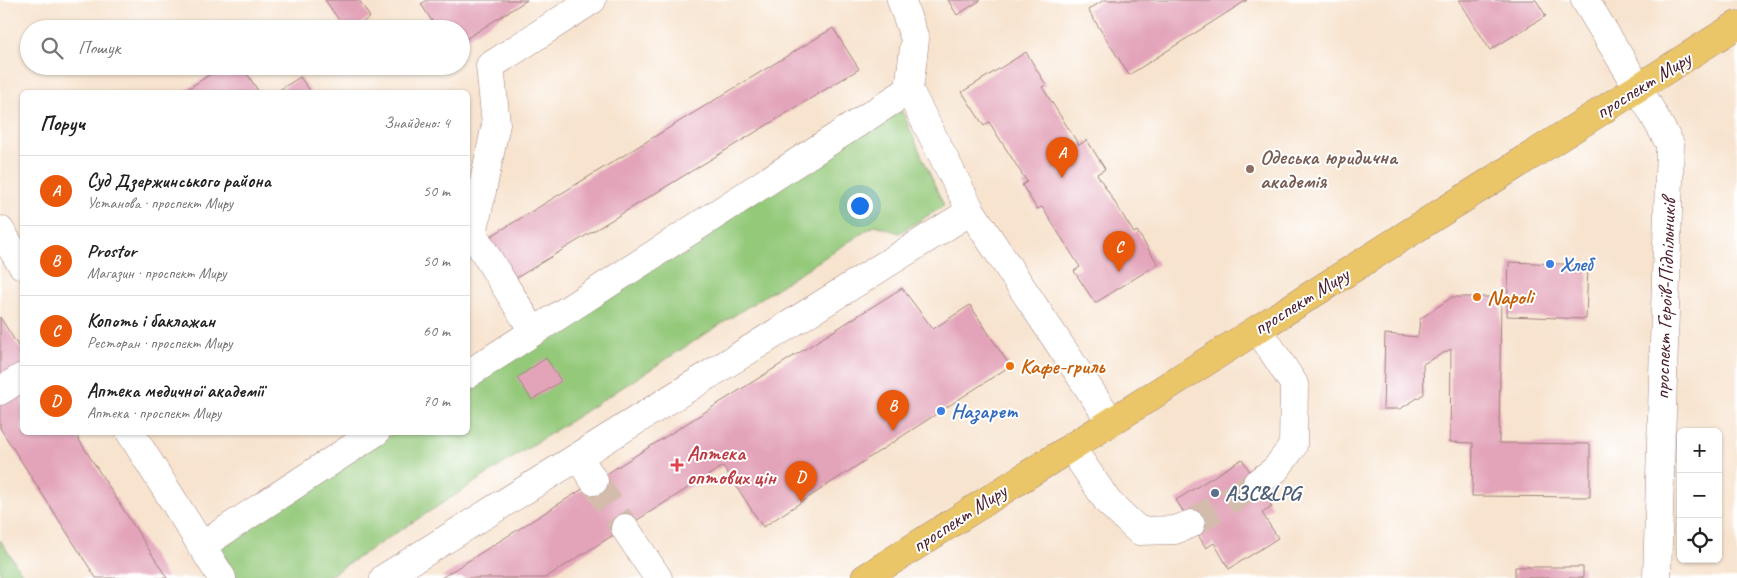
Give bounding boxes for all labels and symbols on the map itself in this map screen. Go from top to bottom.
street label: проспект Миру [1590,44,1697,125]
pin: A [1046,137,1078,178]
place label: Одеська юридична академія [1260,144,1399,194]
marker: Одеська юридична академія [1244,163,1256,175]
your location [847,193,873,219]
street label: проспект Героїв-Підпільників [1648,193,1682,400]
pin: C [1103,231,1135,272]
place label: Хлеб [1560,251,1596,277]
marker: Хлеб [1544,258,1556,270]
street label: проспект Миру [1248,260,1355,341]
place label: Napoli [1487,284,1536,310]
marker: Napoli [1471,291,1483,303]
place label: Кафе-гриль [1020,353,1106,379]
marker: Кафе-гриль [1004,360,1016,372]
pin: B [877,390,909,431]
place label: Назарет [951,398,1019,425]
marker: Назарет [935,405,947,417]
place label: Аптека оптових цін [687,440,778,490]
marker: Аптека оптових цін [671,459,683,471]
pin: D [785,461,817,502]
street label: проспект Миру [907,477,1013,558]
place label: АЗС&LPG [1225,480,1304,506]
marker: АЗС&LPG [1209,487,1221,499]

